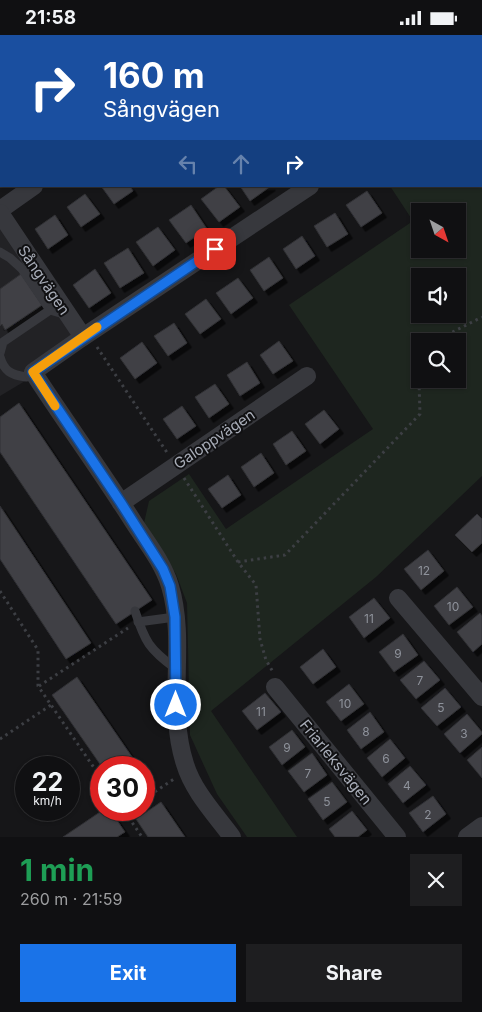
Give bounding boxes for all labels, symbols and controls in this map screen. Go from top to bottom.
text: 21:58 [25,6,76,29]
text: 160 m [103,54,205,96]
icon: right [20,55,85,120]
text: Sångvägen [103,96,220,122]
icon: left [174,150,202,178]
icon: ahead [227,150,255,178]
icon: right [280,150,308,178]
north arrow [411,203,466,257]
map controls [411,203,466,388]
pin [194,228,236,270]
icon: arrive [201,235,229,263]
street label: Sångvägen [14,242,74,318]
button: sound [411,268,466,323]
button: search [411,333,466,388]
street label: Galoppvägen [170,405,258,473]
house number: 12 [418,563,430,578]
house number: 10 [447,599,459,614]
house number: 11 [364,611,374,626]
house number: 9 [394,646,402,661]
house number: 7 [417,673,424,688]
position arrow [149,678,201,730]
house number: 10 [339,696,351,711]
house number: 5 [437,700,445,715]
house number: 11 [256,704,266,719]
street label: Friarleksvägen [296,715,376,809]
house number: 8 [362,724,370,739]
house number: 3 [460,726,468,741]
house number: 9 [283,740,291,755]
house number: 6 [382,751,390,766]
speed limit sign: 30 [90,756,155,821]
house number: 7 [305,766,312,781]
text: 22 [32,767,63,797]
house number: 4 [403,778,411,793]
text: km/h [33,793,62,808]
house number: 5 [323,794,331,809]
house number: 2 [424,807,432,822]
text: 1 min [20,852,94,888]
button: close [410,854,462,906]
text: 260 m · 21:59 [20,889,122,909]
button: Exit [20,944,236,1002]
button: Share [246,944,462,1002]

